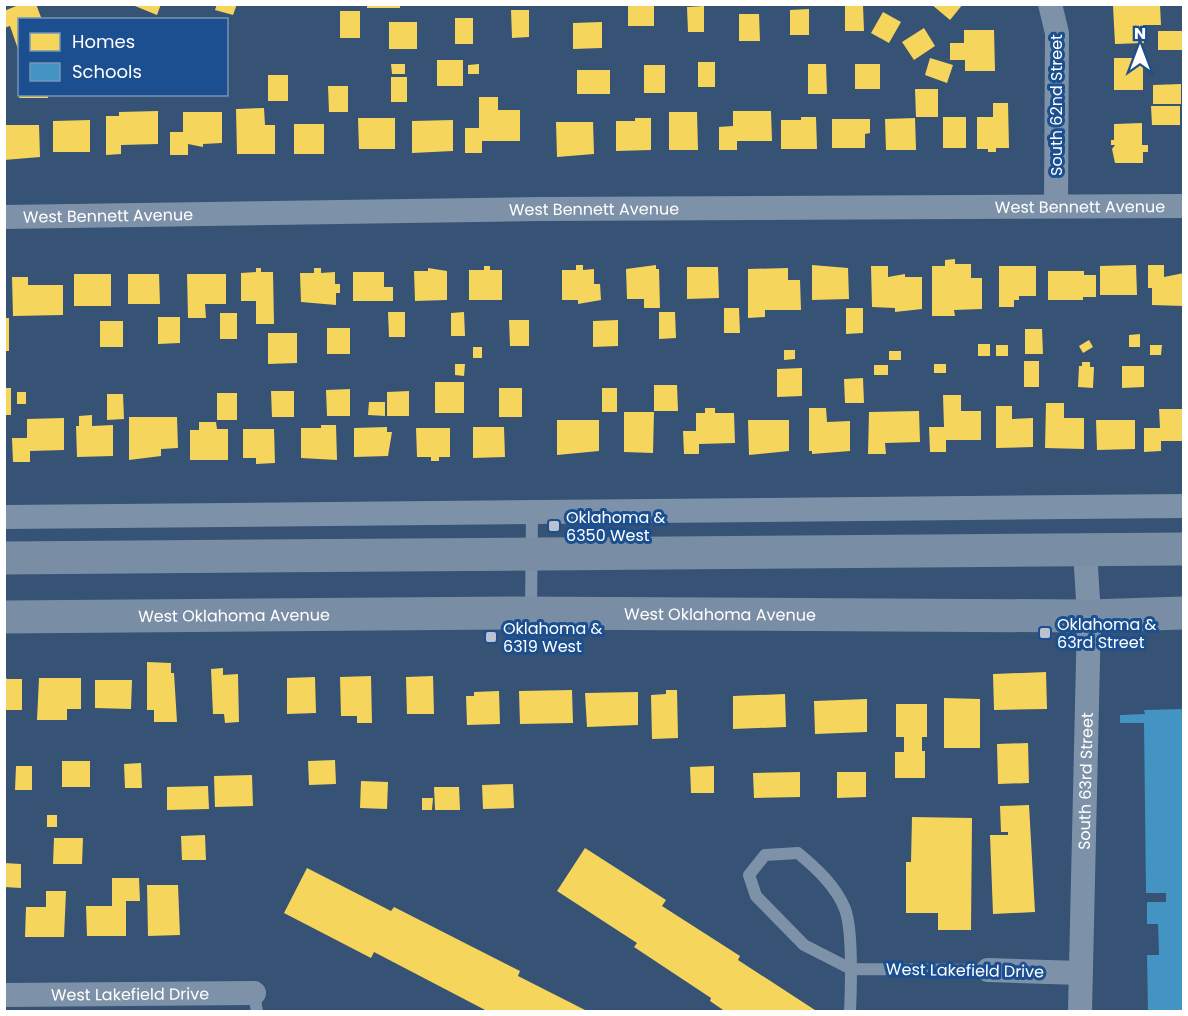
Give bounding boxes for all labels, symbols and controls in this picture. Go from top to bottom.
legend [18,18,228,96]
north arrow [1110,18,1170,78]
text: N [1134,22,1146,45]
text: Homes [72,29,135,54]
street label: South 62nd Street [1045,34,1068,176]
text: Schools [72,59,142,84]
street label: West Bennett Avenue [995,195,1165,219]
street label: West Bennett Avenue [509,197,679,221]
street label: West Bennett Avenue [23,203,193,229]
place label: Oklahoma & 6350 West [566,506,666,547]
marker: Oklahoma & 6350 West [547,519,561,533]
street label: West Oklahoma Avenue [138,603,330,628]
street label: West Oklahoma Avenue [624,603,816,627]
place label: Oklahoma & 63rd Street [1057,613,1157,654]
place label: Oklahoma & 6319 West [503,617,603,658]
marker: Oklahoma & 63rd Street [1038,626,1052,640]
marker: Oklahoma & 6319 West [484,630,498,644]
street label: South 63rd Street [1073,712,1099,850]
street label: West Lakefield Drive [886,958,1044,983]
street label: West Lakefield Drive [51,982,209,1007]

